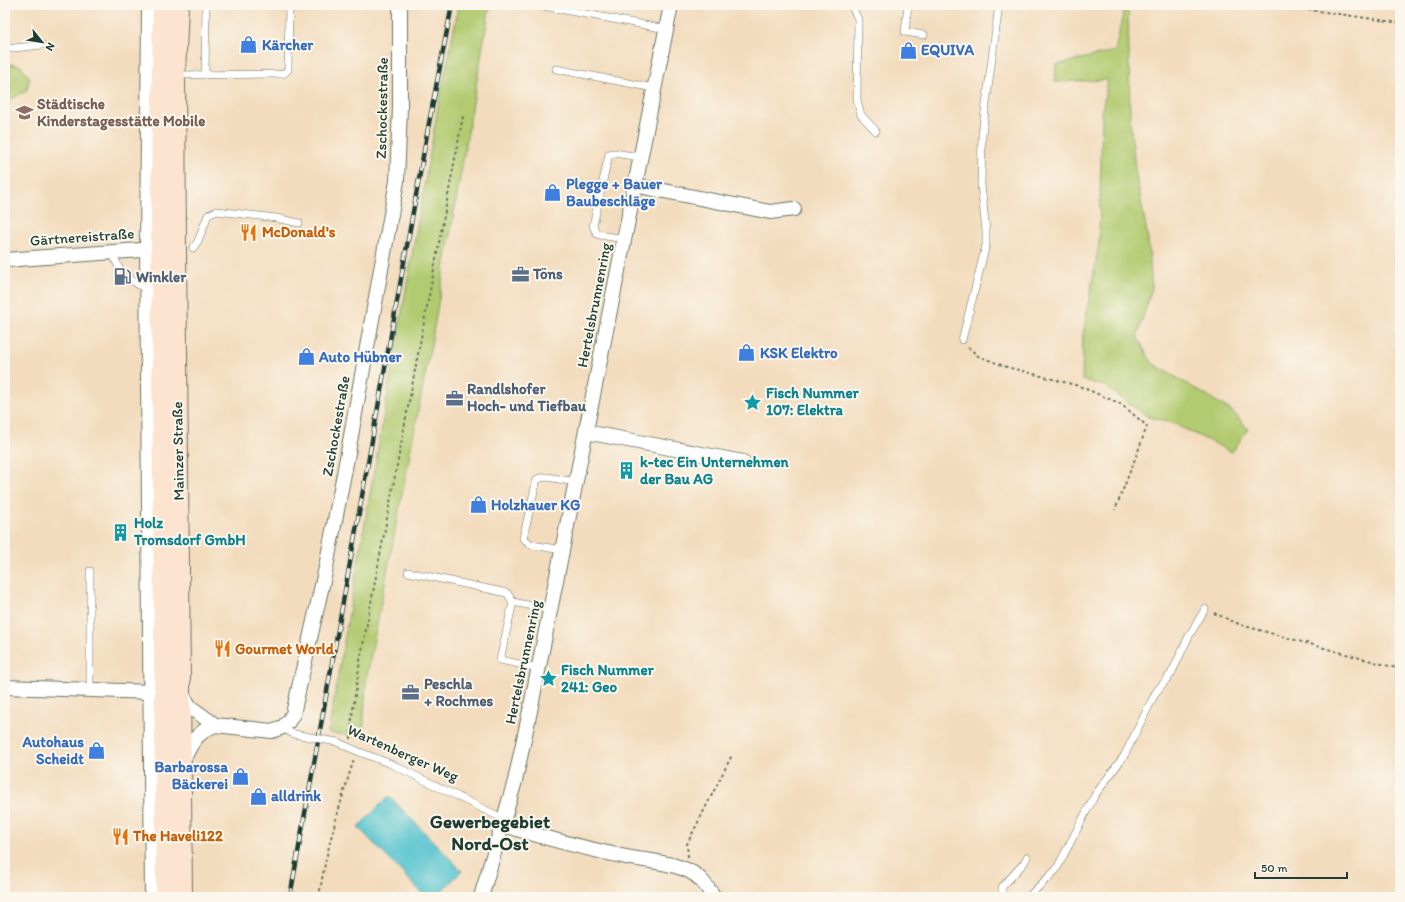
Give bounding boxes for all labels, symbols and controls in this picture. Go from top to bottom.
north arrow [22,22,62,62]
shop icon: Kärcher [239,35,259,55]
place label: Kärcher [262,36,314,54]
text: N [43,40,58,53]
shop icon: EQUIVA [898,40,918,60]
place label: EQUIVA [921,41,975,59]
street label: Zschockestraße [372,57,392,159]
place label: Städtische Kinderstagesstätte Mobile [37,95,205,131]
school or university icon: Städtische Kinderstagesstätte Mobile [14,103,34,123]
place label: Plegge + Bauer Baubeschläge [566,175,663,211]
shop icon: Plegge + Bauer Baubeschläge [543,183,563,203]
restaurant icon: McDonald's [239,222,259,242]
place label: McDonald's [262,223,336,241]
street label: Gärtnereistraße [29,224,135,250]
street label: Hertelsbrunnenring [573,241,615,369]
office icon: Töns [510,264,530,284]
place label: Töns [532,265,563,283]
fuel station icon: Winkler [113,267,133,287]
place label: Winkler [136,268,187,286]
shop icon: KSK Elektro [737,343,757,363]
place label: KSK Elektro [760,344,838,362]
shop icon: Auto Hübner [296,347,316,367]
place label: Auto Hübner [318,348,403,366]
street label: Zschockestraße [318,374,354,478]
place label: Randlshofer Hoch- und Tiefbau [467,380,587,415]
place label: Fisch Nummer 107: Elektra [766,384,860,419]
office icon: Randlshofer Hoch- und Tiefbau [444,388,464,408]
place icon: Fisch Nummer 107: Elektra [743,392,763,412]
street label: Mainzer Straße [168,401,188,501]
place label: k-tec Ein Unternehmen der Bau AG [640,453,790,488]
building icon: k-tec Ein Unternehmen der Bau AG [617,461,637,481]
shop icon: Holzhauer KG [468,495,488,515]
place label: Holzhauer KG [491,496,580,514]
place label: Holz Tromsdorf GmbH [133,514,246,549]
building icon: Holz Tromsdorf GmbH [111,522,131,542]
street label: Hertelsbrunnenring [501,598,545,726]
restaurant icon: Gourmet World [212,639,232,659]
place label: Gourmet World [235,640,335,658]
place label: Fisch Nummer 241: Geo [561,661,655,696]
place icon: Fisch Nummer 241: Geo [538,669,558,689]
place label: Peschla + Rochmes [424,675,494,710]
office icon: Peschla + Rochmes [401,683,421,703]
street label: Wartenberger Weg [345,720,462,786]
place label: Autohaus Scheidt [21,733,84,768]
shop icon: Autohaus Scheidt [87,741,107,761]
place label: Barbarossa Bäckerei [155,758,228,793]
shop icon: Barbarossa Bäckerei [231,766,251,786]
shop icon: alldrink [248,786,268,806]
place label: alldrink [271,787,321,805]
district label: Gewerbegebiet Nord-Ost [430,810,550,855]
restaurant icon: The Haveli122 [110,826,130,846]
place label: The Haveli122 [132,827,223,845]
scale bar [1255,854,1347,880]
text: 50 m [1261,861,1287,875]

